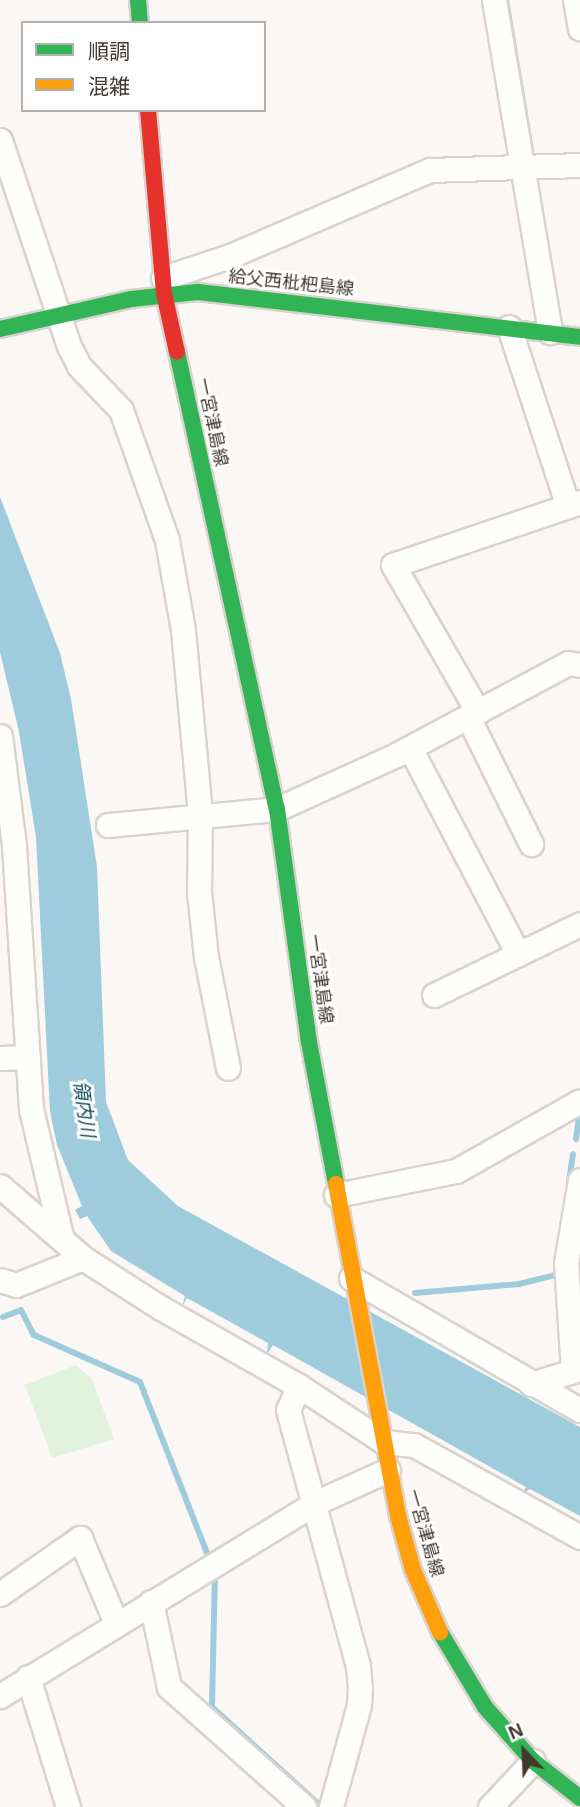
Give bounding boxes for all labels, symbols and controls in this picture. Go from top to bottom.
legend [21,21,266,112]
text: 順調 [88,40,130,63]
text: 混雑 [88,75,130,98]
street label: 給父西枇杷島線 [227,266,355,300]
street label: 一宮津島線 [192,376,232,468]
street label: 一宮津島線 [303,933,337,1025]
water label: 領内川 [69,1079,99,1139]
street label: 一宮津島線 [402,1487,448,1579]
north arrow [489,1716,559,1786]
text: N [505,1719,526,1744]

